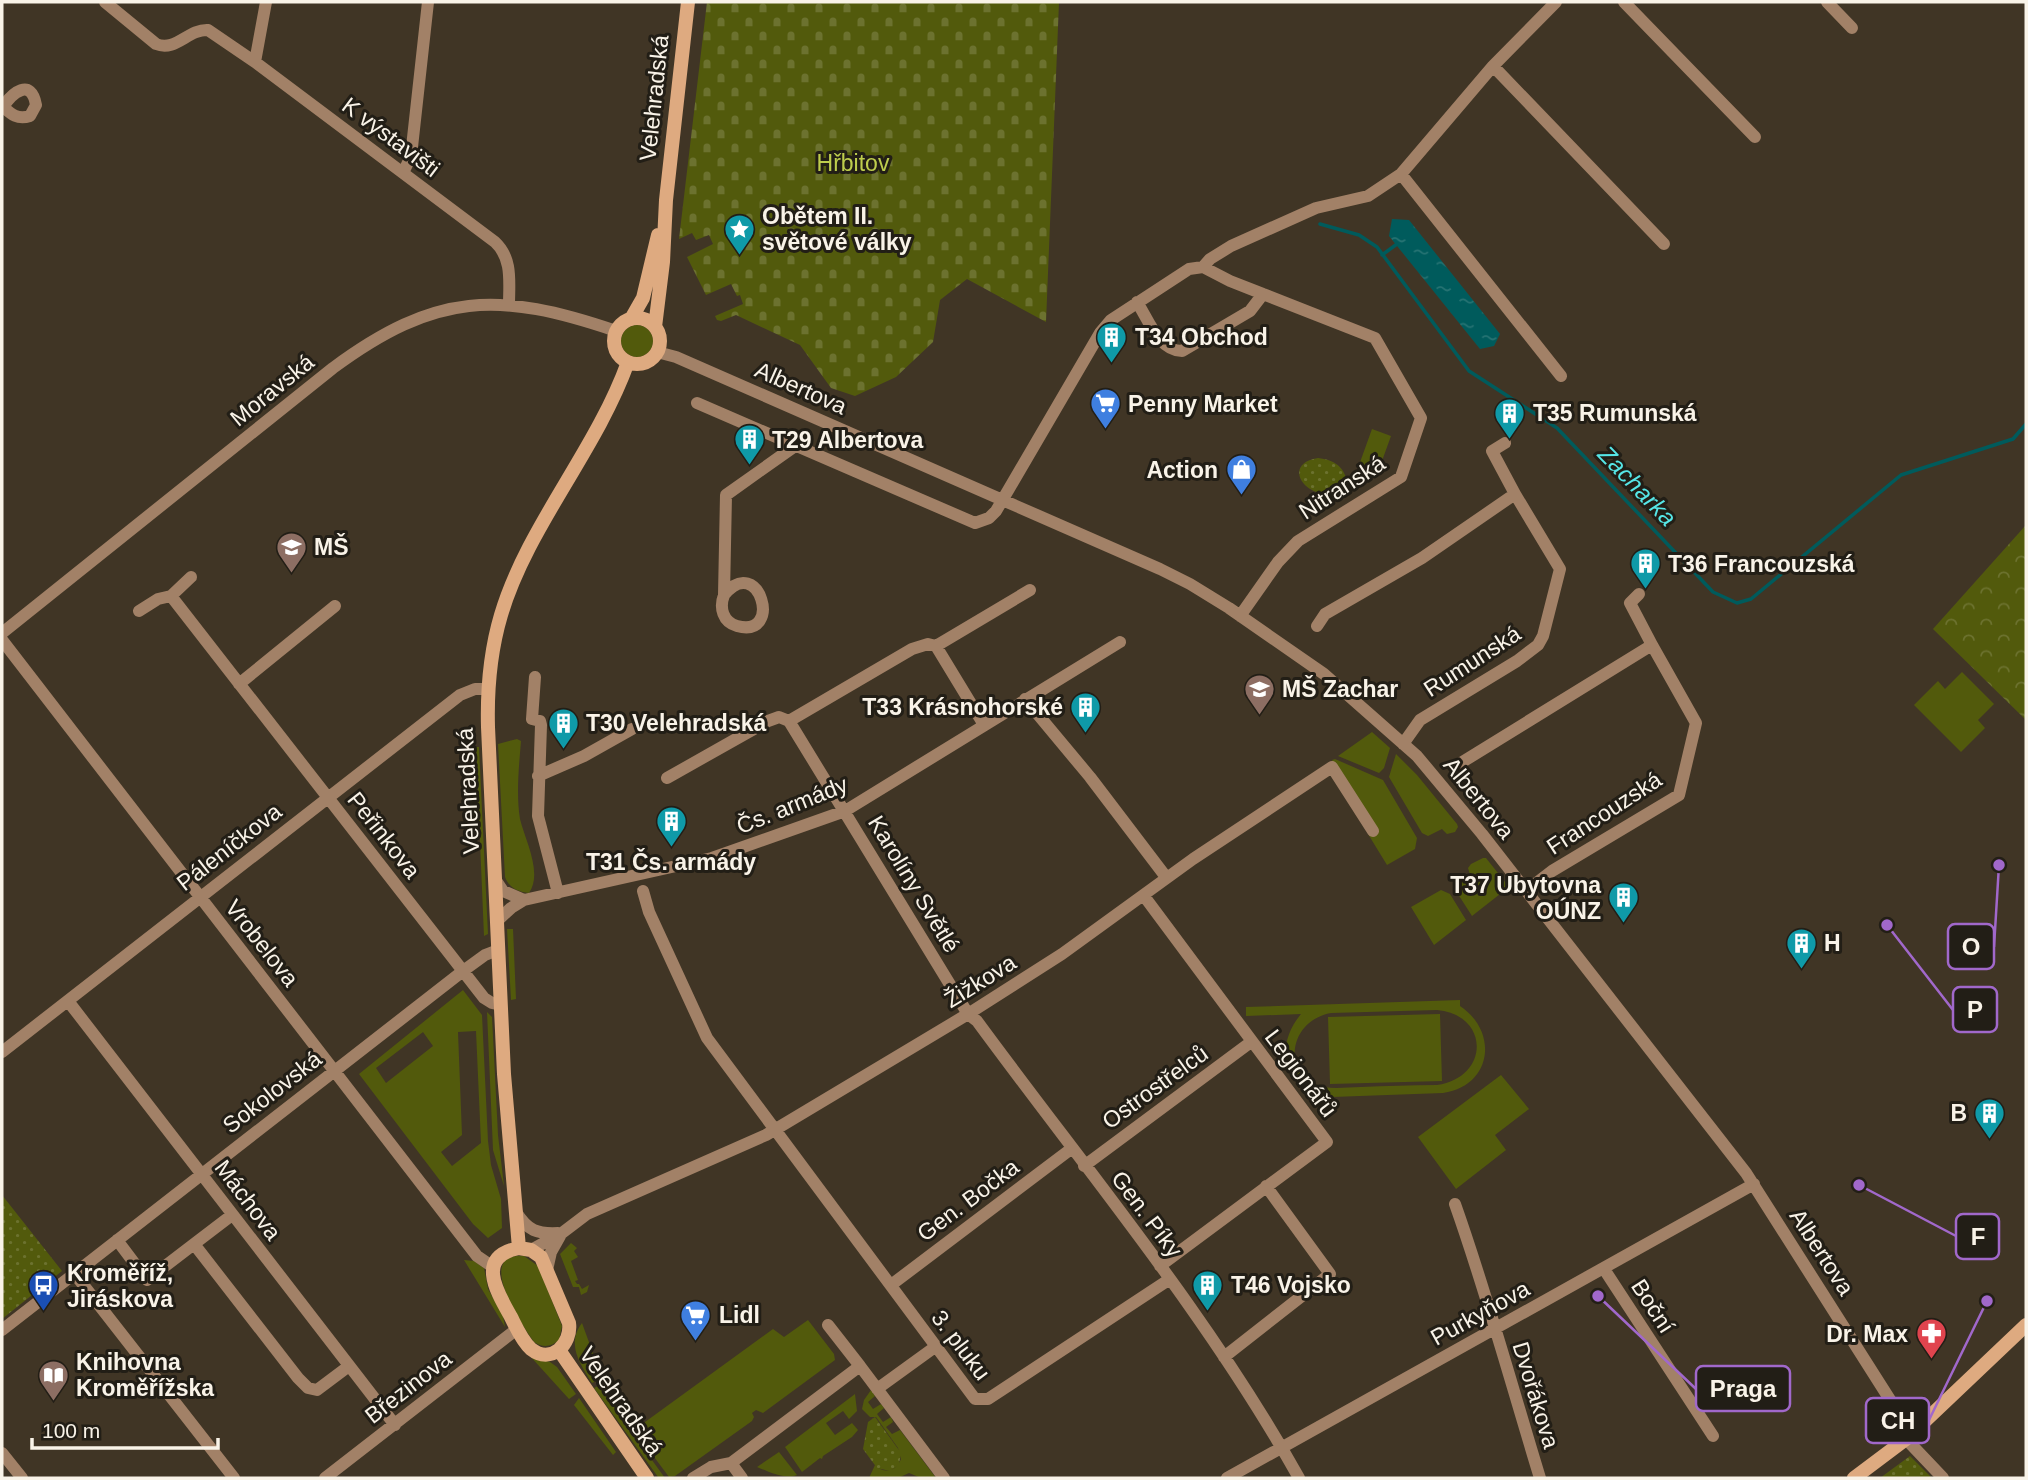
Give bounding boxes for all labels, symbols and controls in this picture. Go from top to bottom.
street label: Velehradská [634,33,674,162]
street label: K výstavišti [337,92,445,182]
park label: Hřbitov [817,150,890,176]
place label: Obětem II. světové války [762,203,912,255]
place icon: Obětem II. světové války [722,212,756,256]
building icon: T34 Obchod [1095,320,1129,364]
place label: T34 Obchod [1135,324,1268,350]
street label: Moravská [225,348,319,431]
street label: Albertova [751,356,851,420]
supermarket icon: Penny Market [1088,387,1122,431]
place label: Penny Market [1128,391,1278,417]
building icon: T35 Rumunská [1493,396,1527,440]
place label: T35 Rumunská [1533,400,1697,426]
building icon: T29 Albertova [732,423,766,467]
place label: T29 Albertova [772,427,923,453]
water label: Zacharka [1592,440,1682,531]
street label: Nitranská [1294,450,1390,524]
shop icon: Action [1224,453,1258,497]
place label: Action [1146,457,1218,483]
school or university icon: MŠ [274,530,308,574]
place label: MŠ [314,533,349,560]
building icon: T36 Francouzská [1628,547,1662,591]
place label: T36 Francouzská [1668,551,1855,577]
street label: Rumunská [1419,620,1525,702]
school or university icon: MŠ Zachar [1242,672,1276,716]
place label: MŠ Zachar [1282,675,1398,702]
building icon: T33 Krásnohorské [1069,690,1103,734]
place label: T33 Krásnohorské [862,694,1063,720]
building icon: T30 Velehradská [546,706,580,750]
place label: T30 Velehradská [586,710,766,736]
street label: Velehradská [452,727,484,855]
street label: Albertova [1438,752,1520,844]
street label: Francouzská [1542,766,1666,860]
street label: Čs. armády [732,770,852,839]
street label: Peřinkova [342,787,426,883]
street label: Páleníčkova [172,798,287,896]
building icon: T31 Čs. armády [654,804,688,848]
street label: Karolíny Světlé [863,811,965,957]
place label: T31 Čs. armády [586,848,756,875]
place label: T37 Ubytovna OÚNZ [1450,872,1601,924]
building icon: T37 Ubytovna OÚNZ [1607,881,1641,925]
street label: Vrobelova [220,895,304,992]
callout: O [1948,924,1994,969]
building icon: H [1784,926,1818,970]
place label: H [1824,930,1841,956]
text: O [1962,933,1980,960]
street label: Žižkova [940,949,1021,1013]
callout: P [1953,987,1997,1032]
text: P [1967,996,1983,1023]
street label: Legionářů [1260,1024,1342,1122]
street label: Ostrostřelců [1097,1040,1213,1134]
street label: Sokolovská [218,1045,327,1138]
building icon: B [1973,1096,2007,1140]
place label: B [1950,1100,1967,1126]
street label: Gen. Bočka [912,1153,1024,1247]
street label: Máchova [210,1155,287,1245]
street label: Gen. Píky [1106,1166,1188,1263]
street label: Albertova [1785,1204,1859,1300]
callout: F [1956,1214,1999,1259]
text: F [1971,1223,1985,1250]
place label: Kroměříž, Jiráskova [67,1260,173,1312]
building icon: T46 Vojsko [1191,1268,1225,1312]
bus stop icon: Kroměříž, Jiráskova [27,1269,61,1313]
place label: T46 Vojsko [1231,1272,1351,1298]
street label: Boční [1626,1274,1680,1338]
street label: Purkyňova [1426,1275,1534,1351]
supermarket icon: Lidl [679,1298,713,1342]
place label: Lidl [719,1302,760,1328]
street label: 3. pluku [926,1305,996,1385]
pharmacy icon: Dr. Max [1914,1317,1948,1361]
place label: Dr. Max [1826,1321,1908,1347]
street label: Dvořákova [1507,1339,1565,1452]
street label: Velehradská [574,1342,668,1460]
street label: Březinova [360,1345,456,1429]
place label: Knihovna Kroměřížska [76,1349,214,1401]
library icon: Knihovna Kroměřížska [36,1358,70,1402]
callout: Praga [1696,1366,1790,1411]
text: Praga [1710,1375,1777,1402]
callout: CH [1866,1398,1929,1443]
scale bar [32,1406,217,1450]
text: CH [1881,1407,1915,1434]
text: 100 m [42,1419,100,1442]

